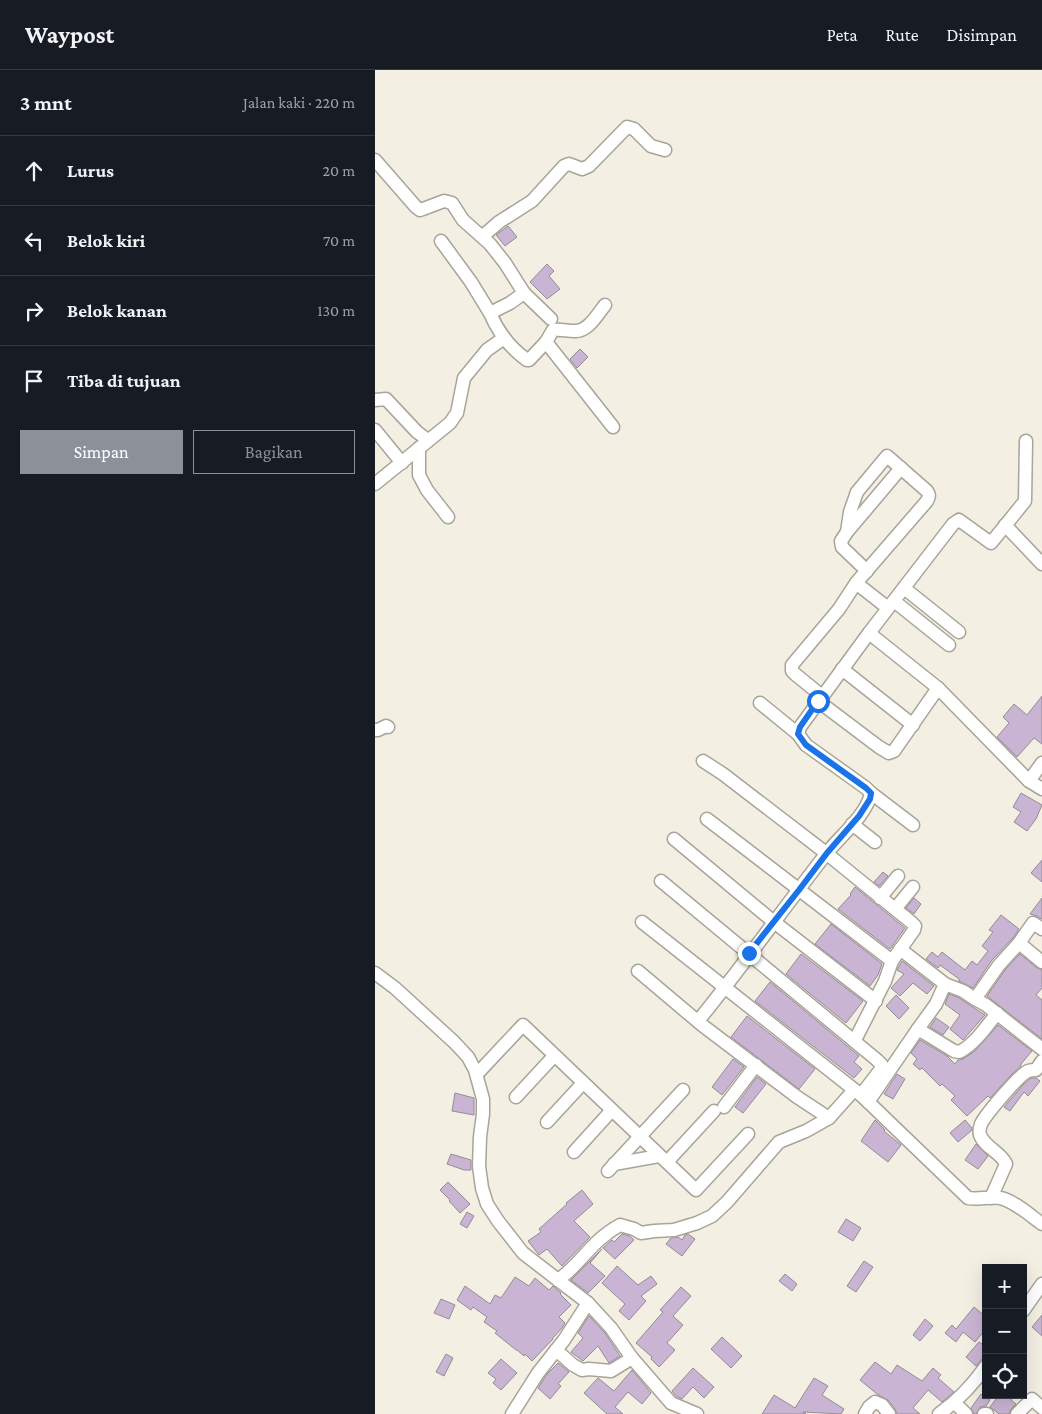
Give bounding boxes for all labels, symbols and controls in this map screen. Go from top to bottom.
text: Waypost [25,21,114,48]
text: Peta [827,25,858,45]
text: Rute [886,25,919,45]
text: Disimpan [947,25,1017,45]
text: 3 mnt [20,91,72,115]
text: Jalan kaki · 220 m [243,94,355,111]
icon: ahead [20,157,48,185]
text: Lurus [67,160,114,181]
text: 20 m [322,162,355,179]
icon: left [20,227,48,255]
text: Belok kiri [67,230,145,251]
text: 70 m [323,232,355,249]
icon: right [20,297,48,325]
text: Belok kanan [67,300,167,321]
text: 130 m [317,302,355,319]
icon: arrive [20,367,48,395]
text: Tiba di tujuan [67,370,181,391]
button: Simpan [20,430,183,474]
button: Bagikan [193,430,355,474]
route start [807,690,830,713]
route end [738,942,761,965]
map controls [982,1264,1027,1399]
button: + [982,1264,1027,1309]
button: − [982,1309,1027,1354]
button: locate [982,1354,1027,1399]

